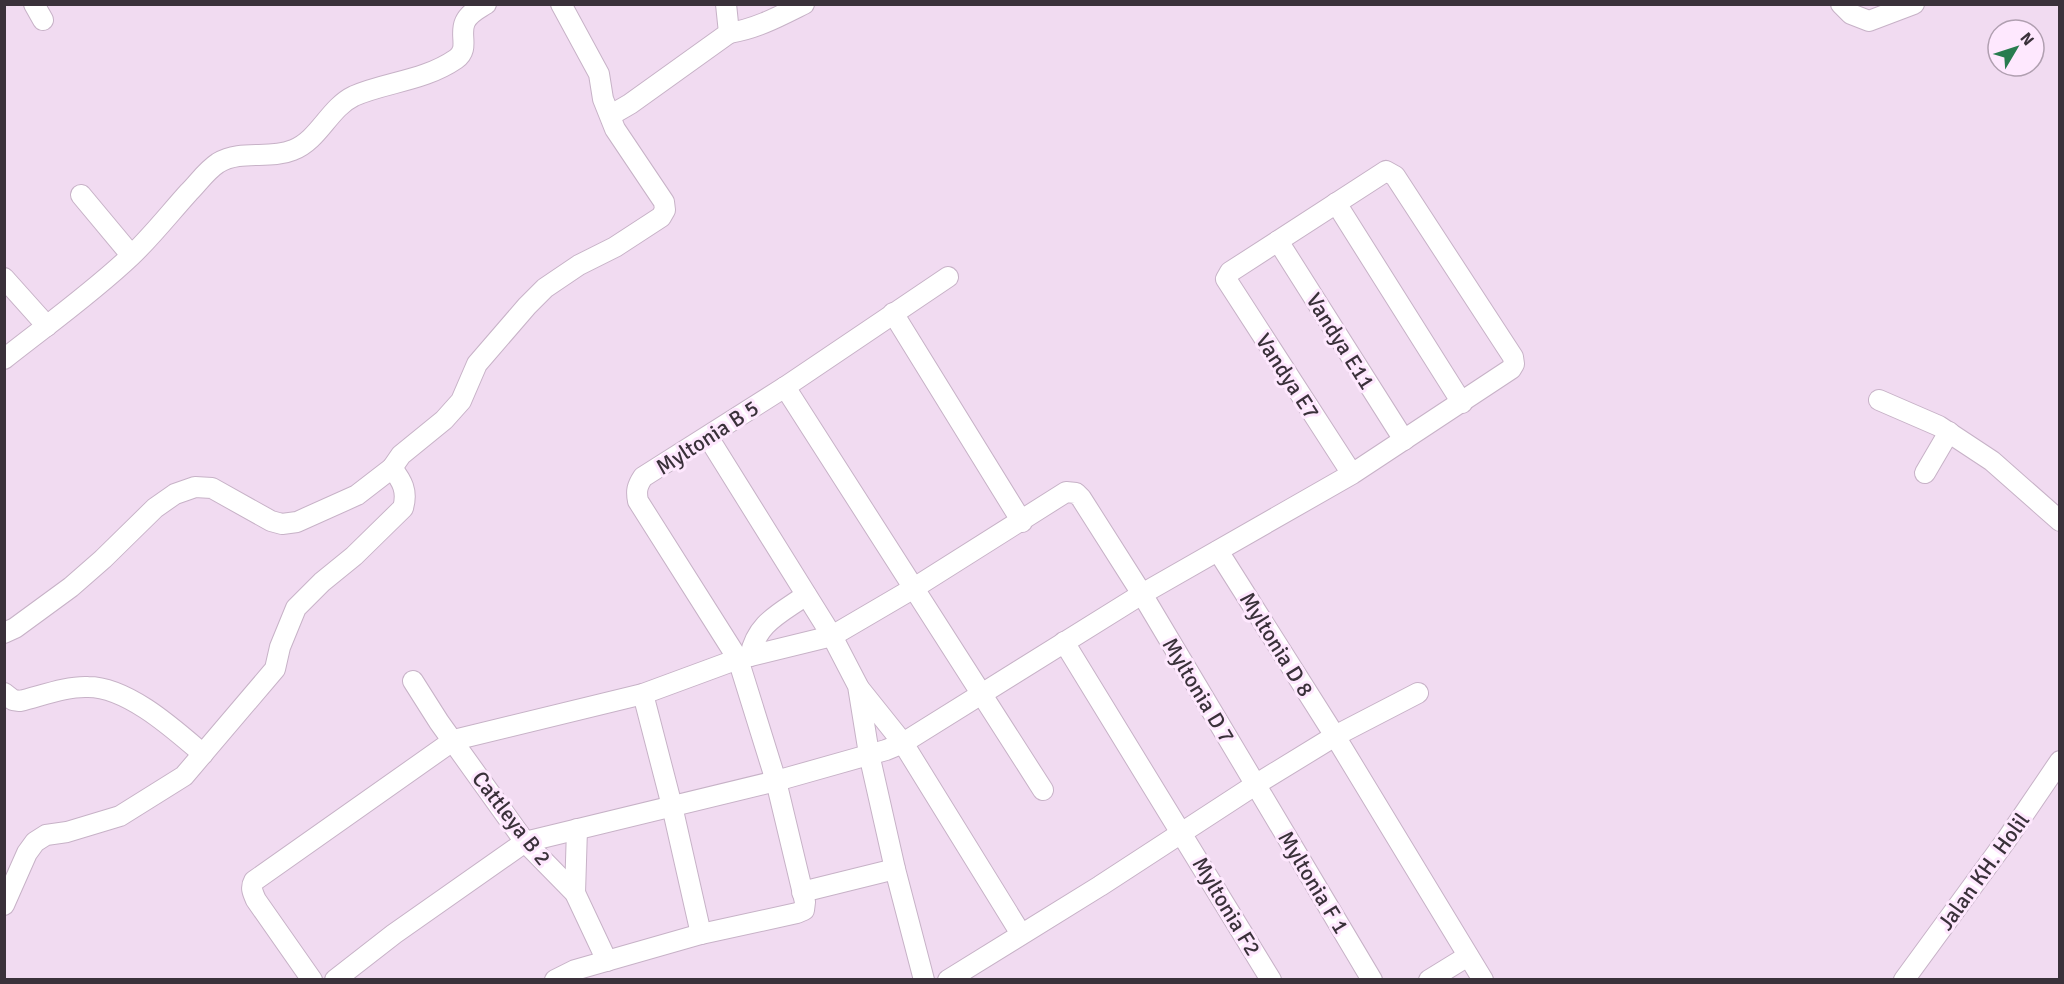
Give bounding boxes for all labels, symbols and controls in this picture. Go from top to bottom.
north arrow [1986,18,2046,78]
text: N [2016,29,2038,50]
street label: Vandya E11 [1300,288,1381,395]
street label: Vandya E7 [1250,328,1325,424]
street label: Myltonia B 5 [651,394,764,481]
street label: Myltonia D 8 [1234,587,1319,701]
street label: Myltonia D 7 [1157,633,1241,748]
street label: Cattleya B 2 [466,766,557,871]
street label: Jalan KH. Holil [1932,807,2035,935]
street label: Myltonia F 1 [1272,826,1355,939]
street label: Myltonia F2 [1187,852,1267,961]

